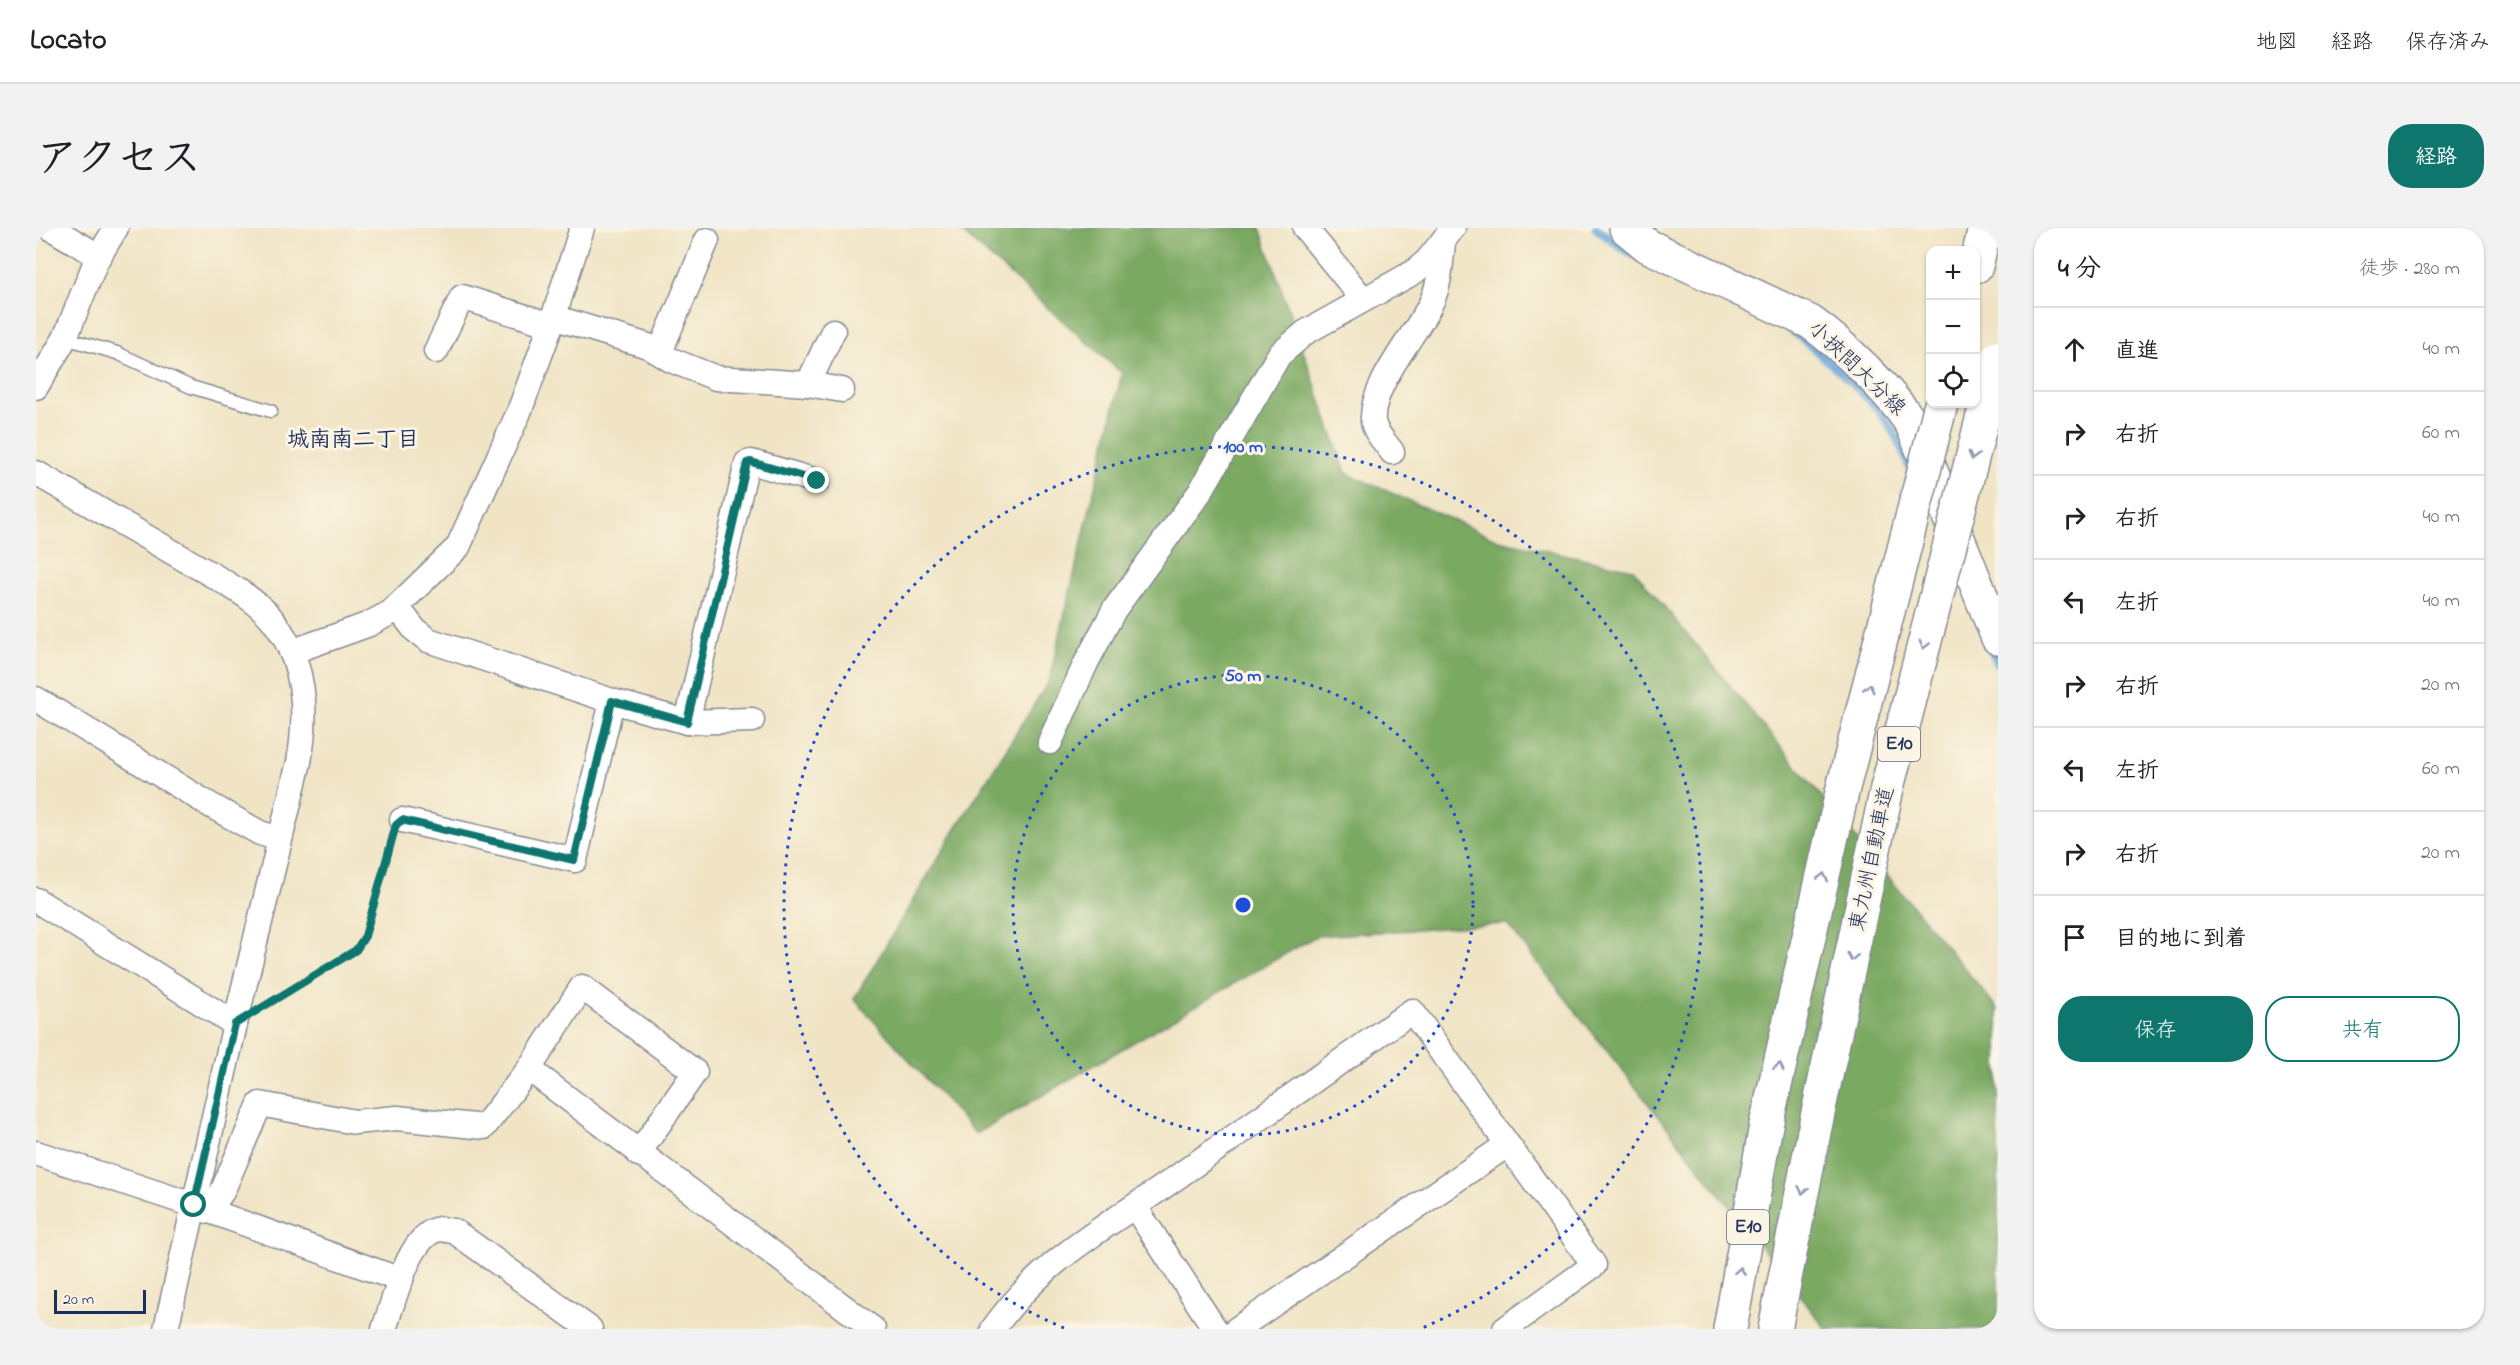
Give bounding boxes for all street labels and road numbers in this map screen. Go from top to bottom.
street label: 小挾間大分線 [1800,314,1912,424]
road number: E10 [1878,727,1920,761]
street label: 東九州自動車道 [1843,784,1903,934]
road number: E10 [1727,1210,1769,1244]

